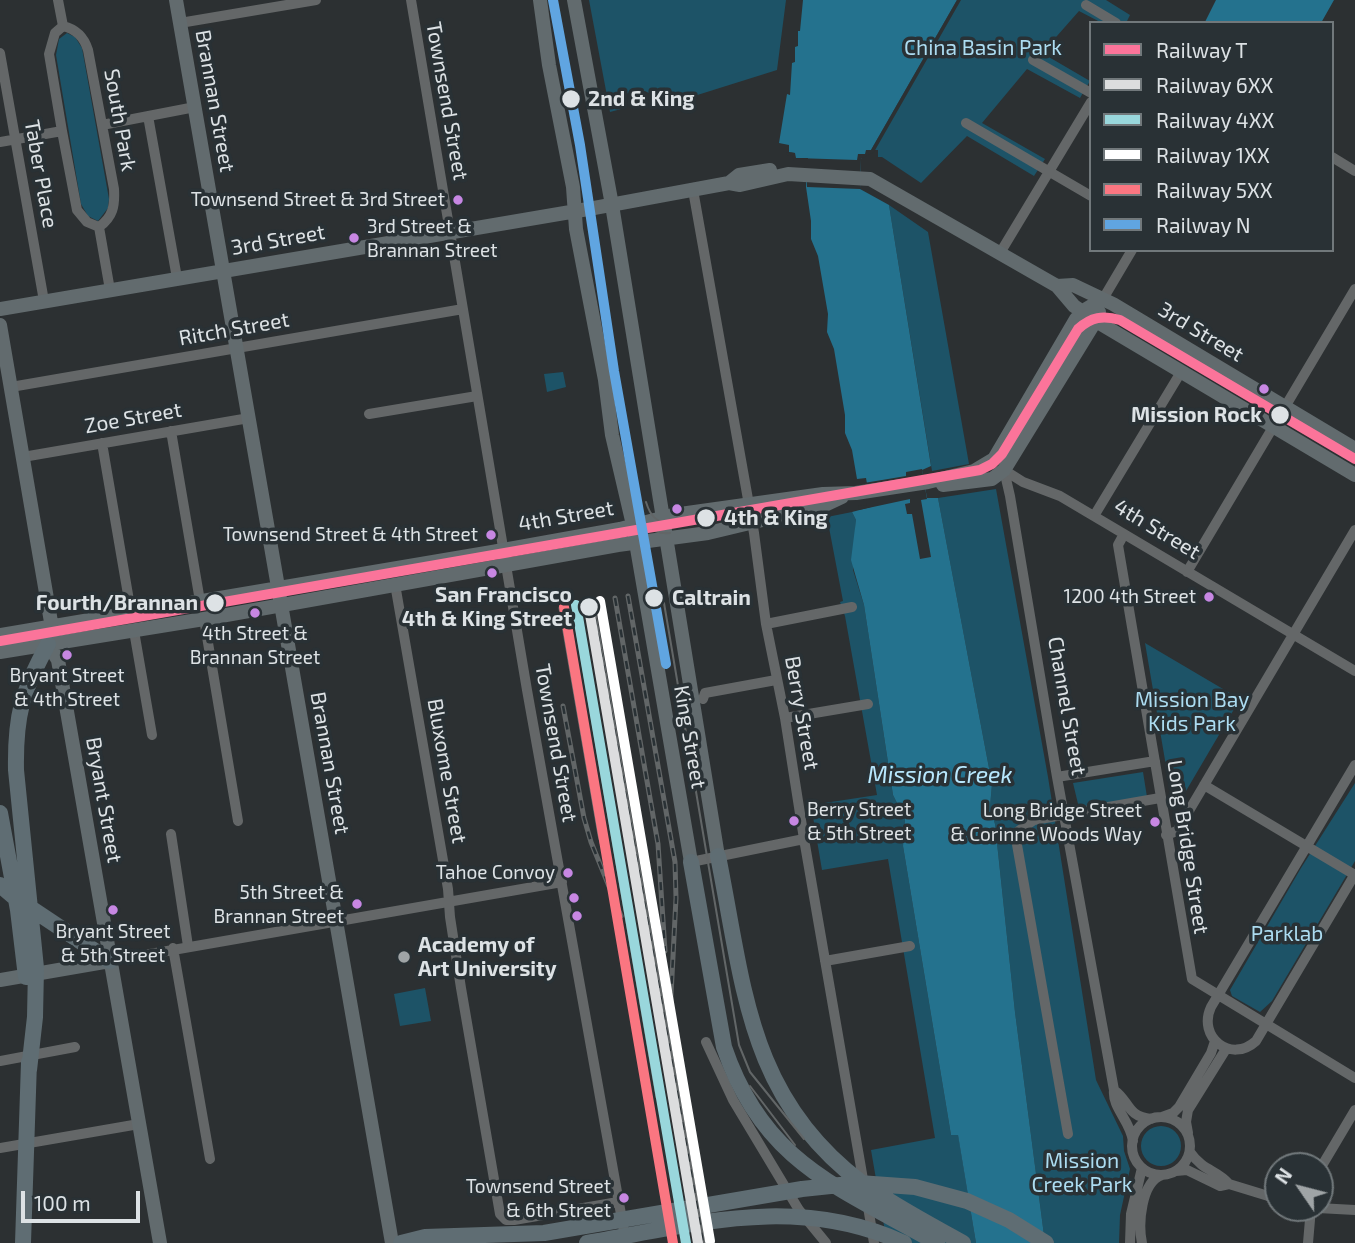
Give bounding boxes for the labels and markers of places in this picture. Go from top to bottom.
place label: 2nd & King [588,86,694,112]
marker: 2nd & King [560,88,582,110]
place label: Townsend Street & 3rd Street [191,189,445,211]
marker: Townsend Street & 3rd Street [451,193,465,207]
place label: 3rd Street & Brannan Street [367,216,497,260]
marker: 3rd Street & Brannan Street [347,231,361,245]
unlabelled marker [1257,382,1271,396]
place label: Mission Rock [1131,402,1262,428]
marker: Mission Rock [1269,404,1291,426]
unlabelled marker [670,502,684,516]
place label: 4th & King [724,505,828,531]
marker: 4th & King [695,507,717,529]
place label: Townsend Street & 4th Street [223,524,478,546]
marker: Townsend Street & 4th Street [484,528,498,542]
unlabelled marker [485,566,499,580]
place label: San Francisco 4th & King Street [402,582,572,632]
place label: Caltrain [672,585,751,611]
place label: 1200 4th Street [1064,586,1196,608]
marker: Caltrain [643,587,665,609]
place label: Fourth/Brannan [36,590,198,616]
marker: 1200 4th Street [1202,590,1216,604]
marker: Fourth/Brannan [204,592,226,614]
marker: San Francisco 4th & King Street [578,596,600,618]
marker: 4th Street & Brannan Street [248,606,262,620]
place label: 4th Street & Brannan Street [190,623,320,667]
marker: Bryant Street & 4th Street [60,648,74,662]
place label: Bryant Street & 4th Street [9,665,125,709]
place label: Berry Street & 5th Street [807,799,911,843]
place label: Long Bridge Street & Corinne Woods Way [950,800,1142,844]
marker: Berry Street & 5th Street [787,814,801,828]
marker: Long Bridge Street & Corinne Woods Way [1148,815,1162,829]
place label: Tahoe Convoy [436,862,555,884]
marker: Tahoe Convoy [561,866,575,880]
place label: 5th Street & Brannan Street [214,882,344,926]
unlabelled marker [567,891,581,905]
marker: 5th Street & Brannan Street [350,897,364,911]
marker: Bryant Street & 5th Street [106,903,120,917]
unlabelled marker [570,909,584,923]
place label: Bryant Street & 5th Street [55,921,171,965]
place label: Academy of Art University [418,932,557,982]
marker: Academy of Art University [396,949,412,965]
place label: Townsend Street & 6th Street [466,1176,611,1220]
marker: Townsend Street & 6th Street [617,1191,631,1205]

